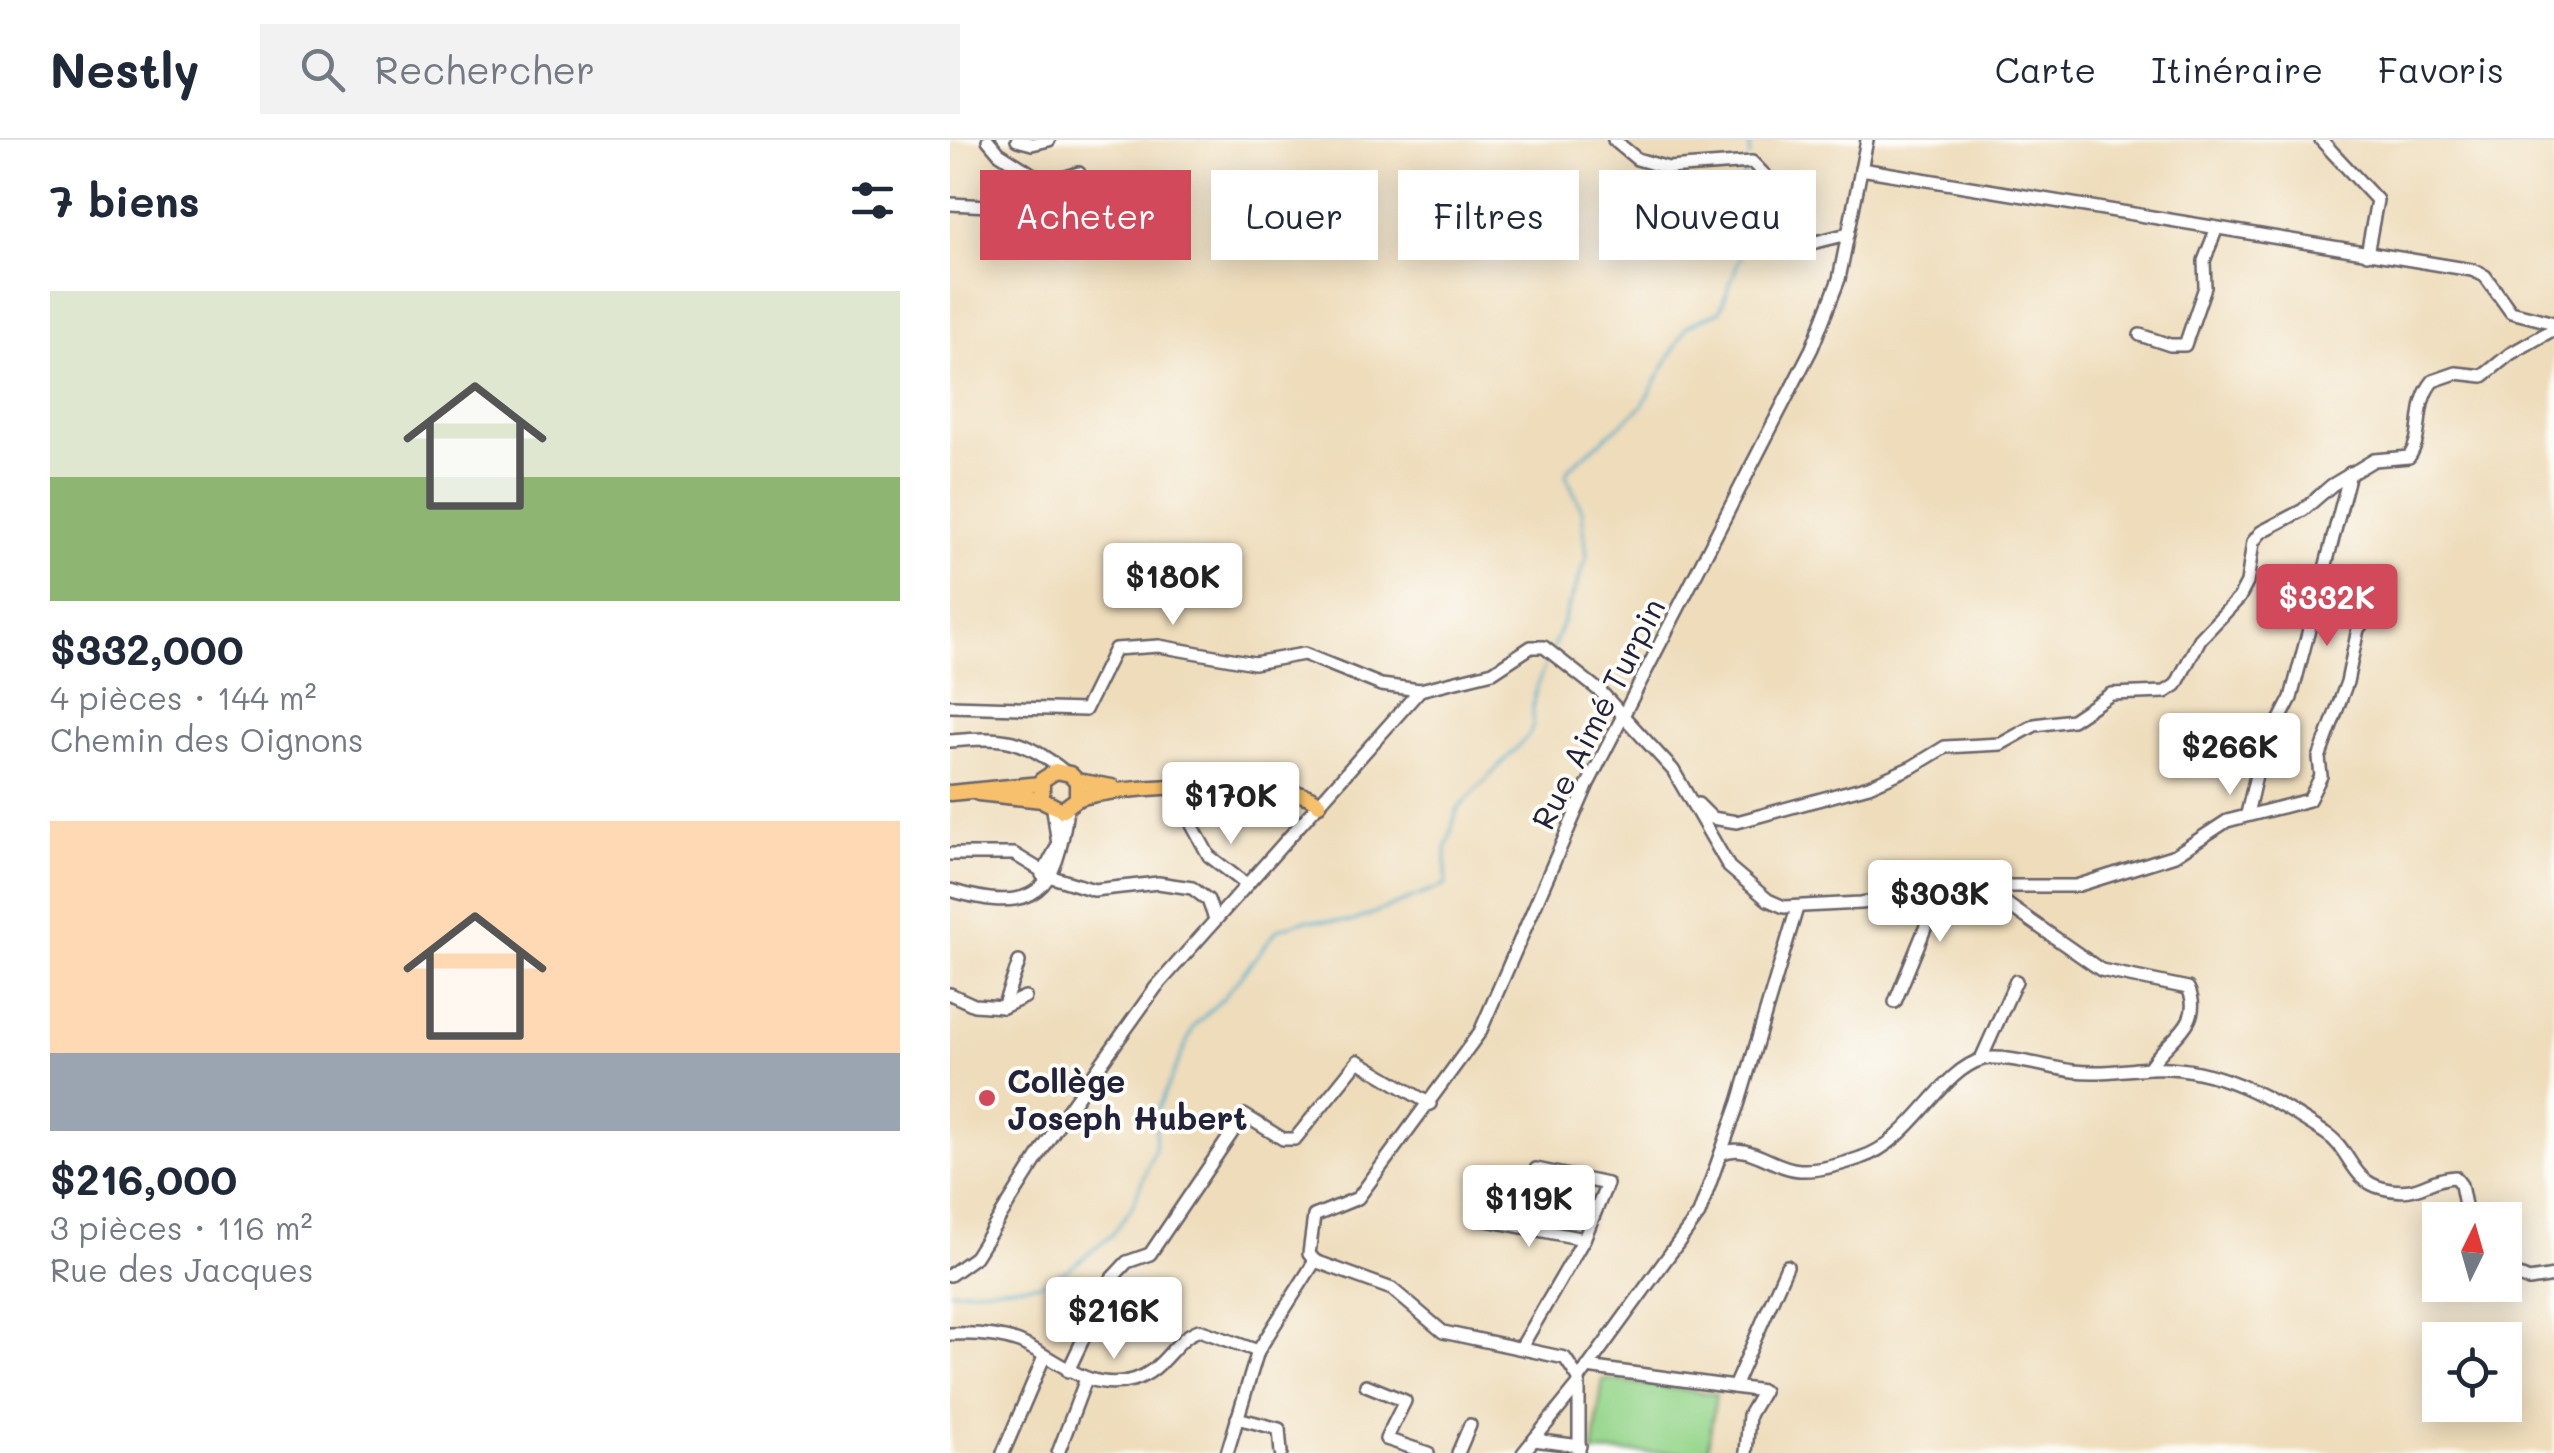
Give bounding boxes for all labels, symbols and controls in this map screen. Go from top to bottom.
search box [260,24,960,114]
text: Nestly [50,38,200,100]
icon: search [295,42,350,97]
text: Rechercher [375,44,595,94]
text: Carte [1995,46,2096,92]
text: Itinéraire [2151,46,2323,92]
text: Favoris [2378,46,2504,92]
chip: Acheter [980,170,1191,260]
chip: Louer [1211,170,1378,260]
chip: Filtres [1398,170,1579,260]
chip: Nouveau [1599,170,1816,260]
text: 7 biens [50,173,200,228]
icon: filters [845,173,900,228]
icon: home [385,356,565,536]
pin: $180K [1103,543,1243,628]
text: $180K [1125,554,1221,596]
pin: $332K [2257,564,2397,649]
text: $332K [2278,575,2376,617]
street label: Rue Aimé Turpin [1521,590,1673,836]
text: $332,000 [50,621,244,676]
text: 4 pièces · 144 m² [50,676,317,718]
pin: $266K [2160,713,2300,798]
text: Chemin des Oignons [50,718,364,760]
text: $266K [2181,724,2279,766]
pin: $170K [1161,762,1301,847]
text: $170K [1184,773,1278,815]
pin: $303K [1870,860,2010,945]
text: $303K [1890,871,1990,913]
icon: home [385,886,565,1066]
place label: Collège Joseph Hubert [1007,1059,1247,1138]
marker: Collège Joseph Hubert [976,1087,998,1109]
text: $216,000 [50,1151,237,1206]
pin: $119K [1459,1165,1599,1250]
text: $119K [1485,1176,1573,1218]
north arrow [2422,1202,2522,1302]
map controls [2422,1202,2522,1422]
text: 3 pièces · 116 m² [50,1206,313,1248]
text: Rue des Jacques [50,1248,314,1290]
pin: $216K [1044,1277,1184,1362]
text: $216K [1068,1288,1160,1330]
button: locate [2422,1322,2522,1422]

